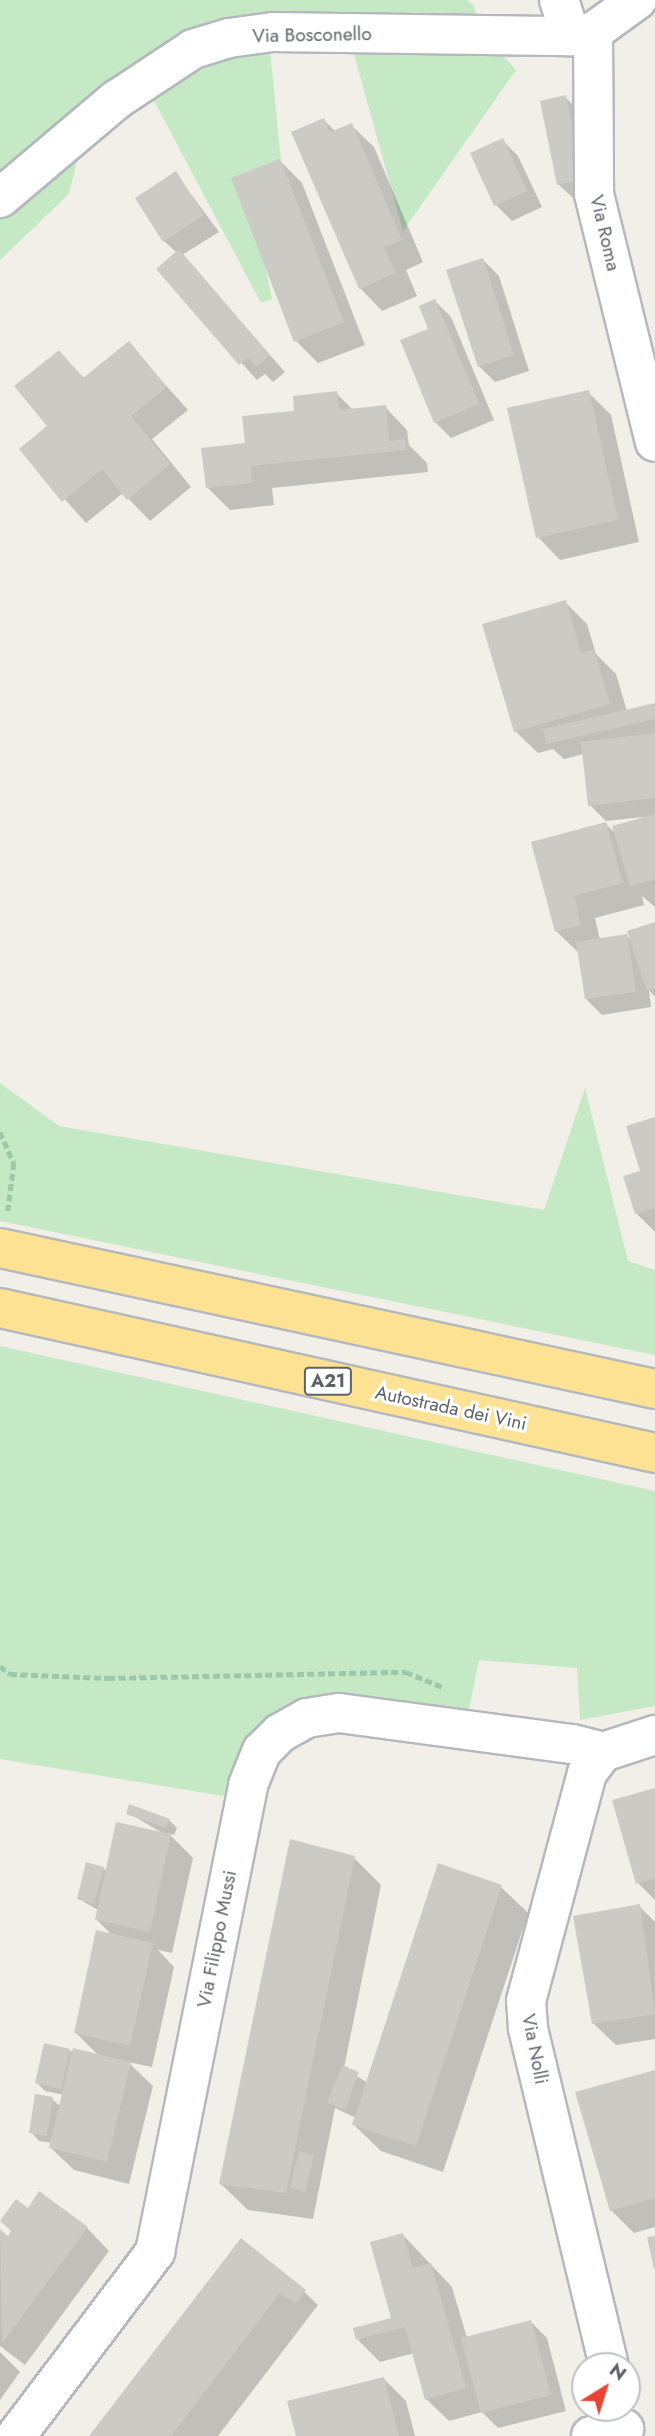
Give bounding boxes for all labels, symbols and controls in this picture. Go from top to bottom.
street label: Via Bosconello [252,23,372,47]
street label: Via Roma [585,193,625,273]
road number: A21 [304,1366,352,1396]
street label: Autostrada dei Vini [373,1381,529,1435]
street label: Via Filippo Mussi [193,1868,241,2010]
street label: Via Nolli [517,2012,553,2086]
north arrow [571,2352,641,2422]
text: N [604,2356,632,2387]

